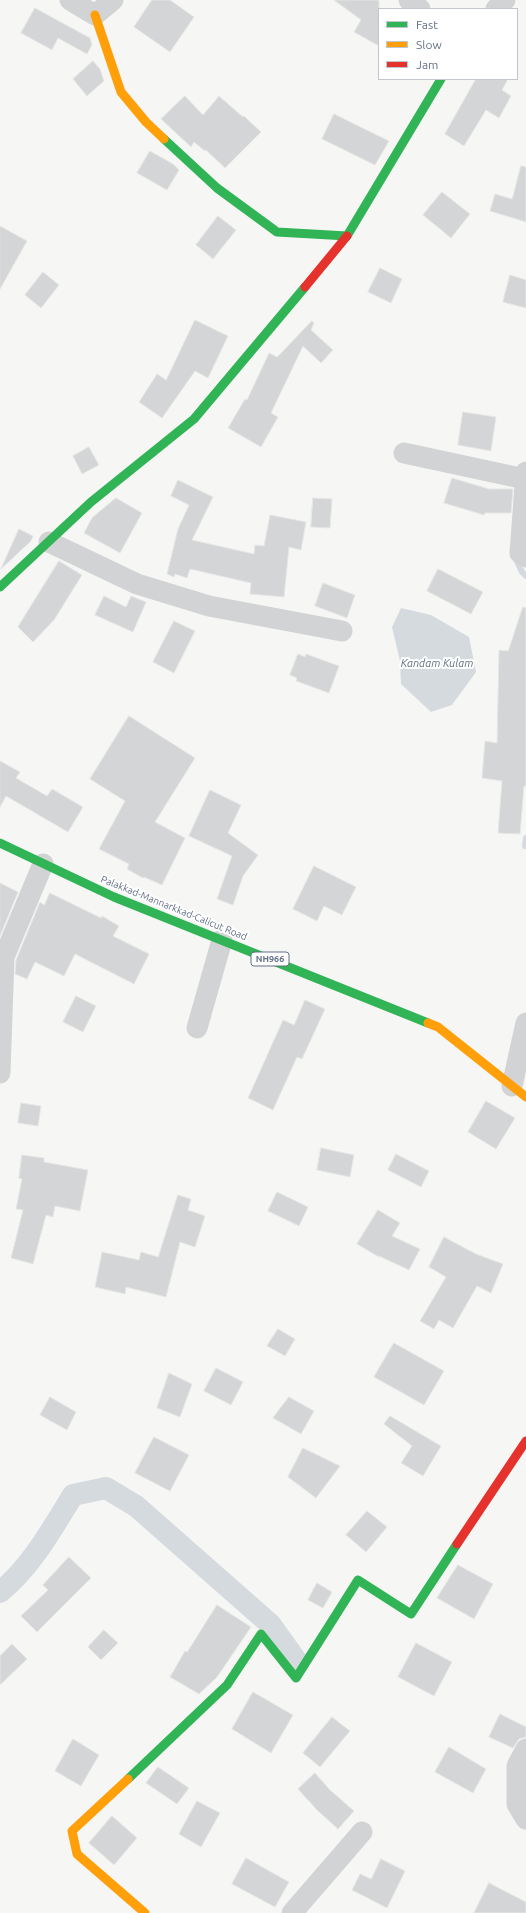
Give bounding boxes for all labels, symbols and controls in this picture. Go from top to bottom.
legend [378,8,518,80]
text: Fast [416,18,438,31]
text: Slow [416,38,442,51]
text: Jam [416,58,438,71]
water label: Kandam Kulam [401,656,473,670]
street label: Palakkad-Mannarkkad-Calicut Road [99,873,249,943]
road number: NH966 [251,952,289,966]

